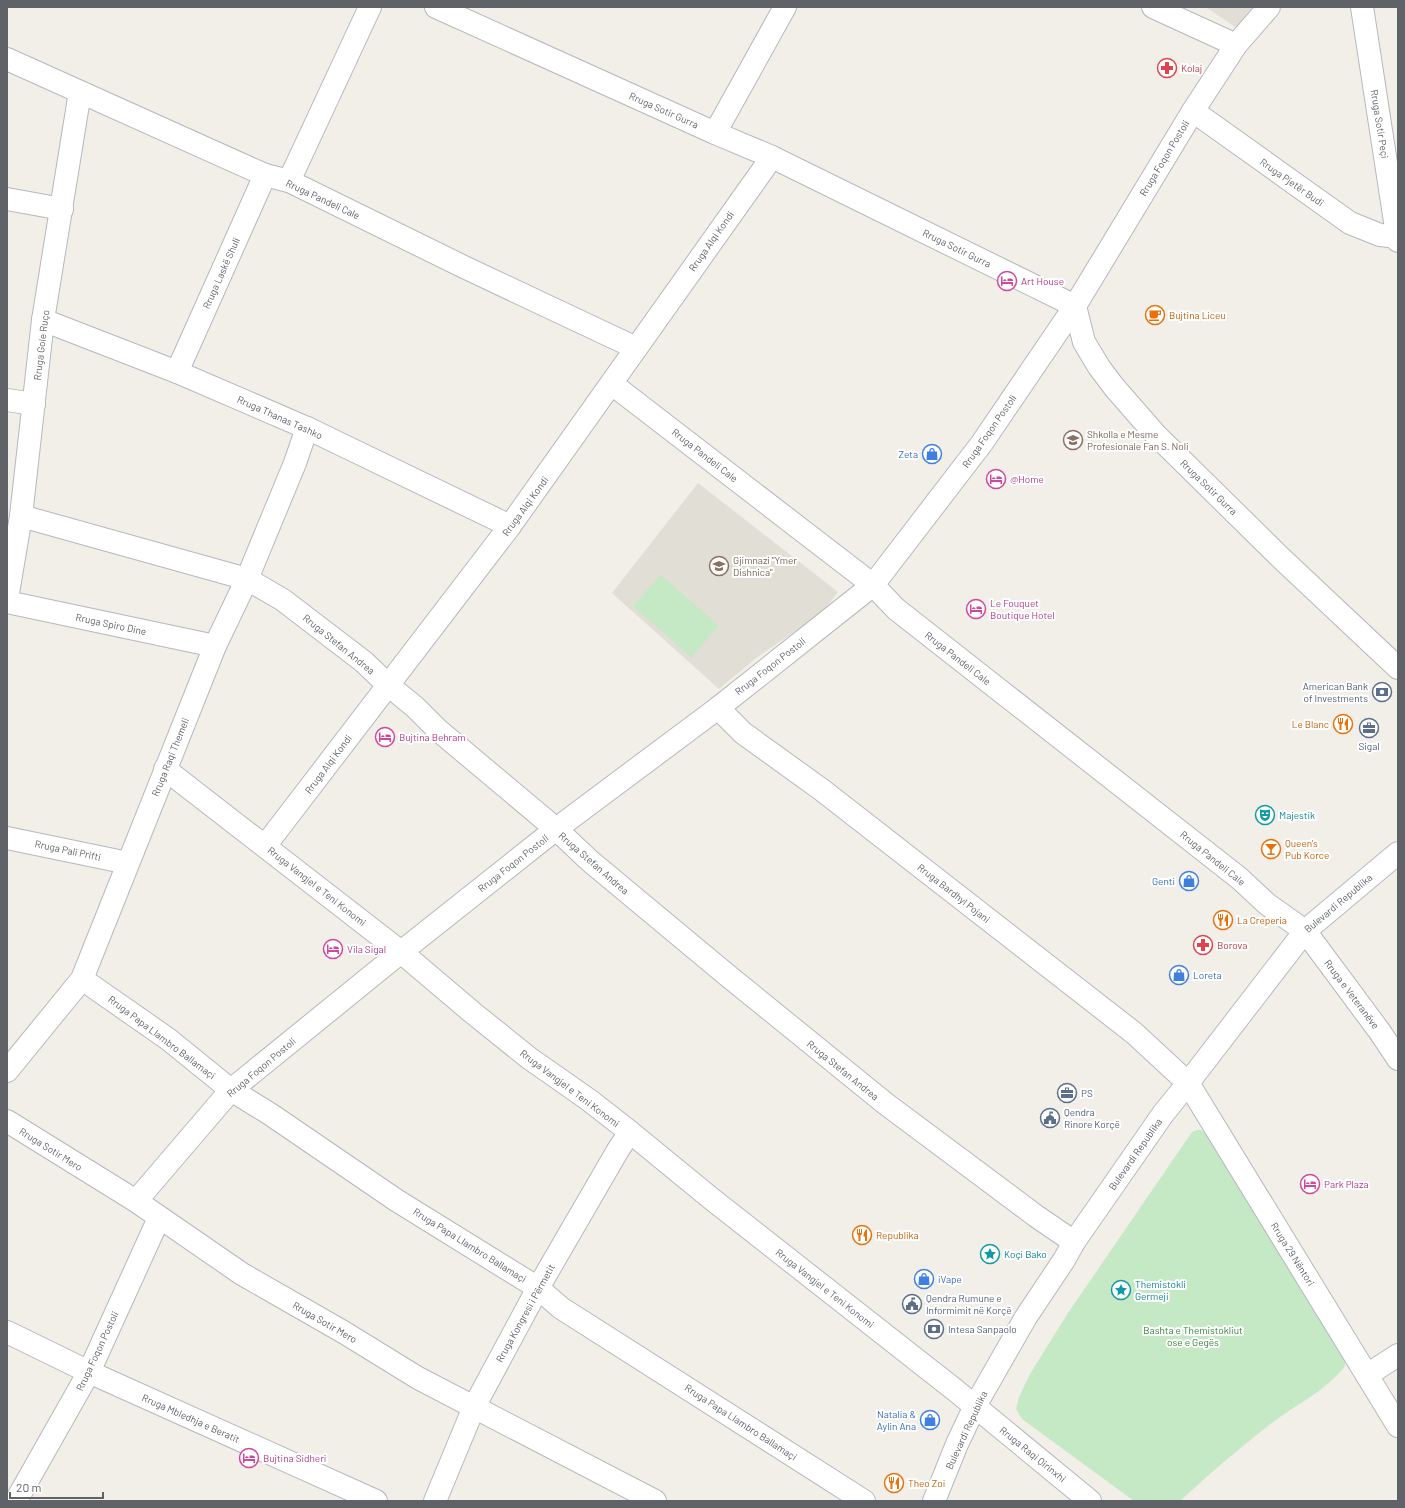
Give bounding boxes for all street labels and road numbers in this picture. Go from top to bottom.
street label: Rruga Sotir Gurra [628,89,700,131]
street label: Rruga Sotir Peçi [1369,89,1391,159]
street label: Rruga Foqon Postoli [1137,118,1191,198]
street label: Rruga Pjetër Budi [1258,156,1326,208]
street label: Rruga Pandeli Cale [284,177,362,221]
street label: Rruga Alqi Kondi [686,209,736,273]
street label: Rruga Sotir Gurra [921,226,993,270]
street label: Rruga Laskë Shuli [200,235,242,311]
street label: Rruga Gole Ruço [31,309,51,381]
street label: Rruga Foqon Postoli [959,392,1019,470]
street label: Rruga Thanas Tashko [235,393,325,441]
street label: Rruga Pandeli Cale [670,426,740,484]
street label: Rruga Sotir Gurra [1178,457,1240,517]
street label: Rruga Alqi Kondi [499,474,551,538]
street label: Rruga Spiro Dine [75,611,147,637]
street label: Rruga Stefan Andrea [301,611,377,677]
street label: Rruga Pandeli Cale [923,629,993,687]
street label: Rruga Foqon Postoli [732,635,808,697]
street label: Rruga Raqi Themeli [149,716,191,798]
street label: Rruga Alqi Kondi [302,732,354,796]
street label: Rruga Pandeli Cale [1178,828,1248,888]
street label: Rruga Stefan Andrea [557,829,631,897]
street label: Rruga Foqon Postoli [475,832,551,894]
street label: Rruga Pali Prifti [34,837,102,863]
street label: Rruga Vangjel e Teni Konomi [265,844,369,928]
street label: Rruga Bardhyl Pojani [915,861,993,925]
street label: Bulevardi Republika [1302,871,1374,935]
street label: Rruga e Veteranëve [1322,957,1382,1031]
street label: Rruga Papa Llambro Ballamaçi [106,993,218,1081]
street label: Rruga Foqon Postoli [224,1035,298,1099]
street label: Rruga Stefan Andrea [805,1037,881,1103]
street label: Rruga Vangjel e Teni Konomi [518,1047,622,1129]
street label: Bulevardi Republika [1106,1116,1164,1192]
street label: Rruga Sotir Mero [17,1125,85,1173]
street label: Rruga Papa Llambro Ballamaçi [411,1205,529,1285]
street label: Rruga 29 Nëntori [1269,1220,1317,1288]
street label: Rruga Vangjel e Teni Konomi [773,1246,877,1330]
street label: Rruga Kongresi i Përmetit [493,1261,557,1364]
street label: Rruga Sotir Mero [291,1299,359,1345]
street label: Rruga Foqon Postoli [73,1309,121,1393]
street label: Rruga Papa Llambro Ballamaçi [683,1381,799,1463]
street label: Bulevardi Republika [943,1389,989,1471]
street label: Rruga Mbledhja e Beratit [140,1391,242,1445]
street label: Rruga Raqi Qirinxhi [998,1424,1068,1484]

